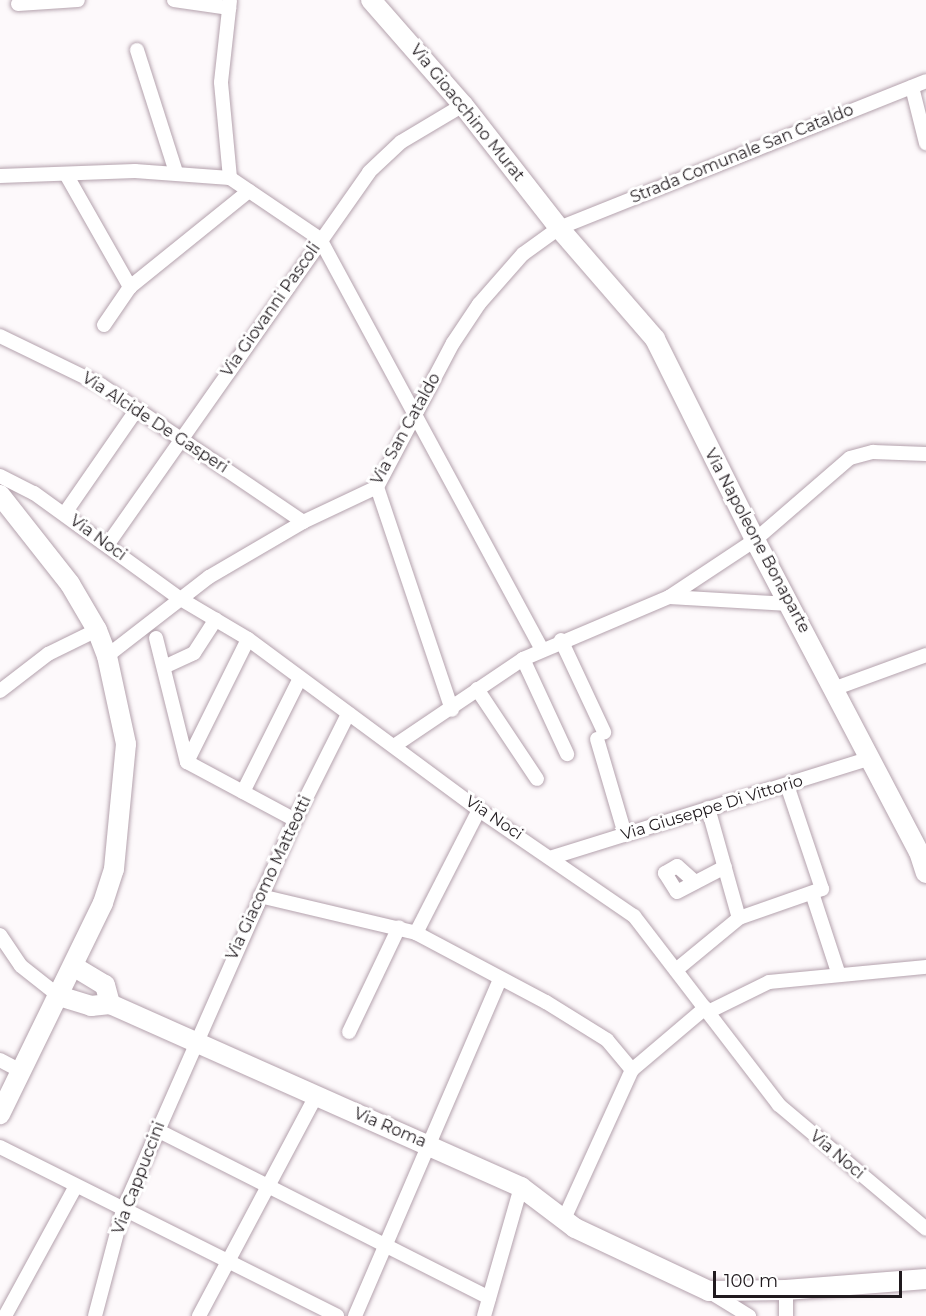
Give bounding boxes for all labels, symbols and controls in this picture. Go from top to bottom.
street label: Via Gioacchino Murat [406,41,528,185]
street label: Strada Comunale San Cataldo [628,100,856,208]
street label: Via Giovanni Pascoli [217,239,325,381]
street label: Via Alcide De Gasperi [78,369,232,477]
street label: Via San Cataldo [367,370,445,488]
street label: Via Napoleone Bonaparte [700,446,814,636]
street label: Via Noci [66,511,130,565]
street label: Via Giuseppe Di Vittorio [619,771,805,845]
street label: Via Noci [462,792,526,844]
street label: Via Giacomo Matteotti [222,793,316,963]
street label: Via Roma [351,1104,429,1152]
street label: Via Cappuccini [109,1119,169,1237]
street label: Via Noci [806,1127,868,1183]
scale bar [716,1259,905,1297]
text: 100 m [724,1270,778,1292]

